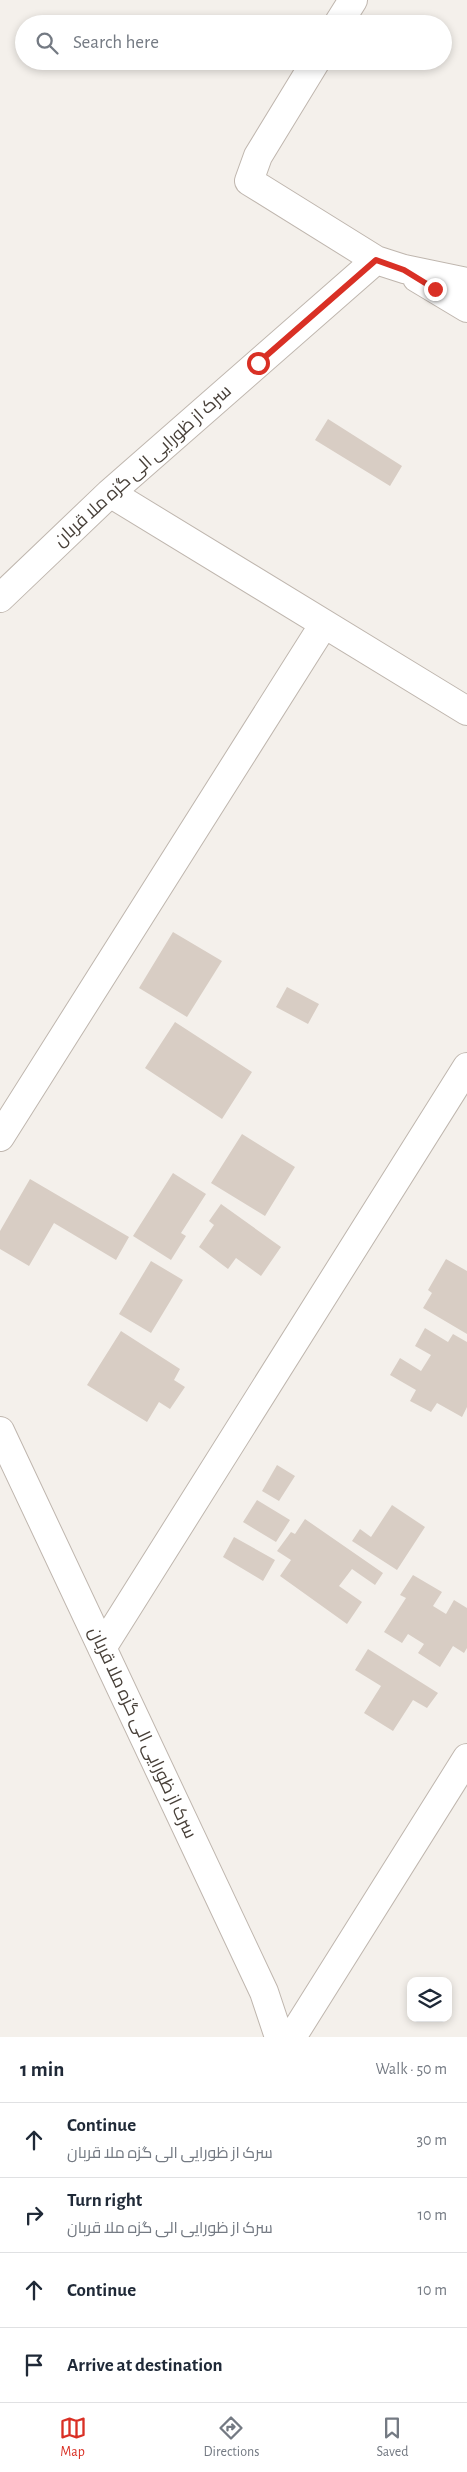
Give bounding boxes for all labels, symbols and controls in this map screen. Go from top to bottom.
search box [15,15,452,70]
icon: search [33,29,61,57]
text: Search here [73,33,159,52]
route end [424,278,447,301]
route start [247,352,270,375]
street label: سرک از ظورایی الی گزه ملا قربان [51,382,236,551]
street label: سرک از ظورایی الی گزه ملا قربان [84,1624,199,1842]
map controls [407,1977,452,2022]
button: layers [407,1977,452,2022]
text: 1 min [20,2059,64,2080]
text: Walk · 50 m [375,2061,447,2077]
text: Continue [67,2116,136,2135]
icon: ahead [20,2126,48,2154]
text: 30 m [417,2132,447,2148]
text: سرک از ظورایی الی گزه ملا قربان [67,2145,273,2161]
text: Turn right [67,2191,142,2210]
icon: right [20,2201,48,2229]
text: 10 m [418,2207,447,2223]
text: سرک از ظورایی الی گزه ملا قربان [67,2220,273,2236]
icon: ahead [20,2276,48,2304]
text: Continue [67,2281,136,2300]
text: 10 m [418,2282,447,2298]
icon: arrive [20,2351,48,2379]
text: Arrive at destination [67,2356,223,2375]
tab: Map [59,2414,87,2461]
tab: Directions [204,2414,259,2461]
tab: Saved [376,2414,408,2461]

